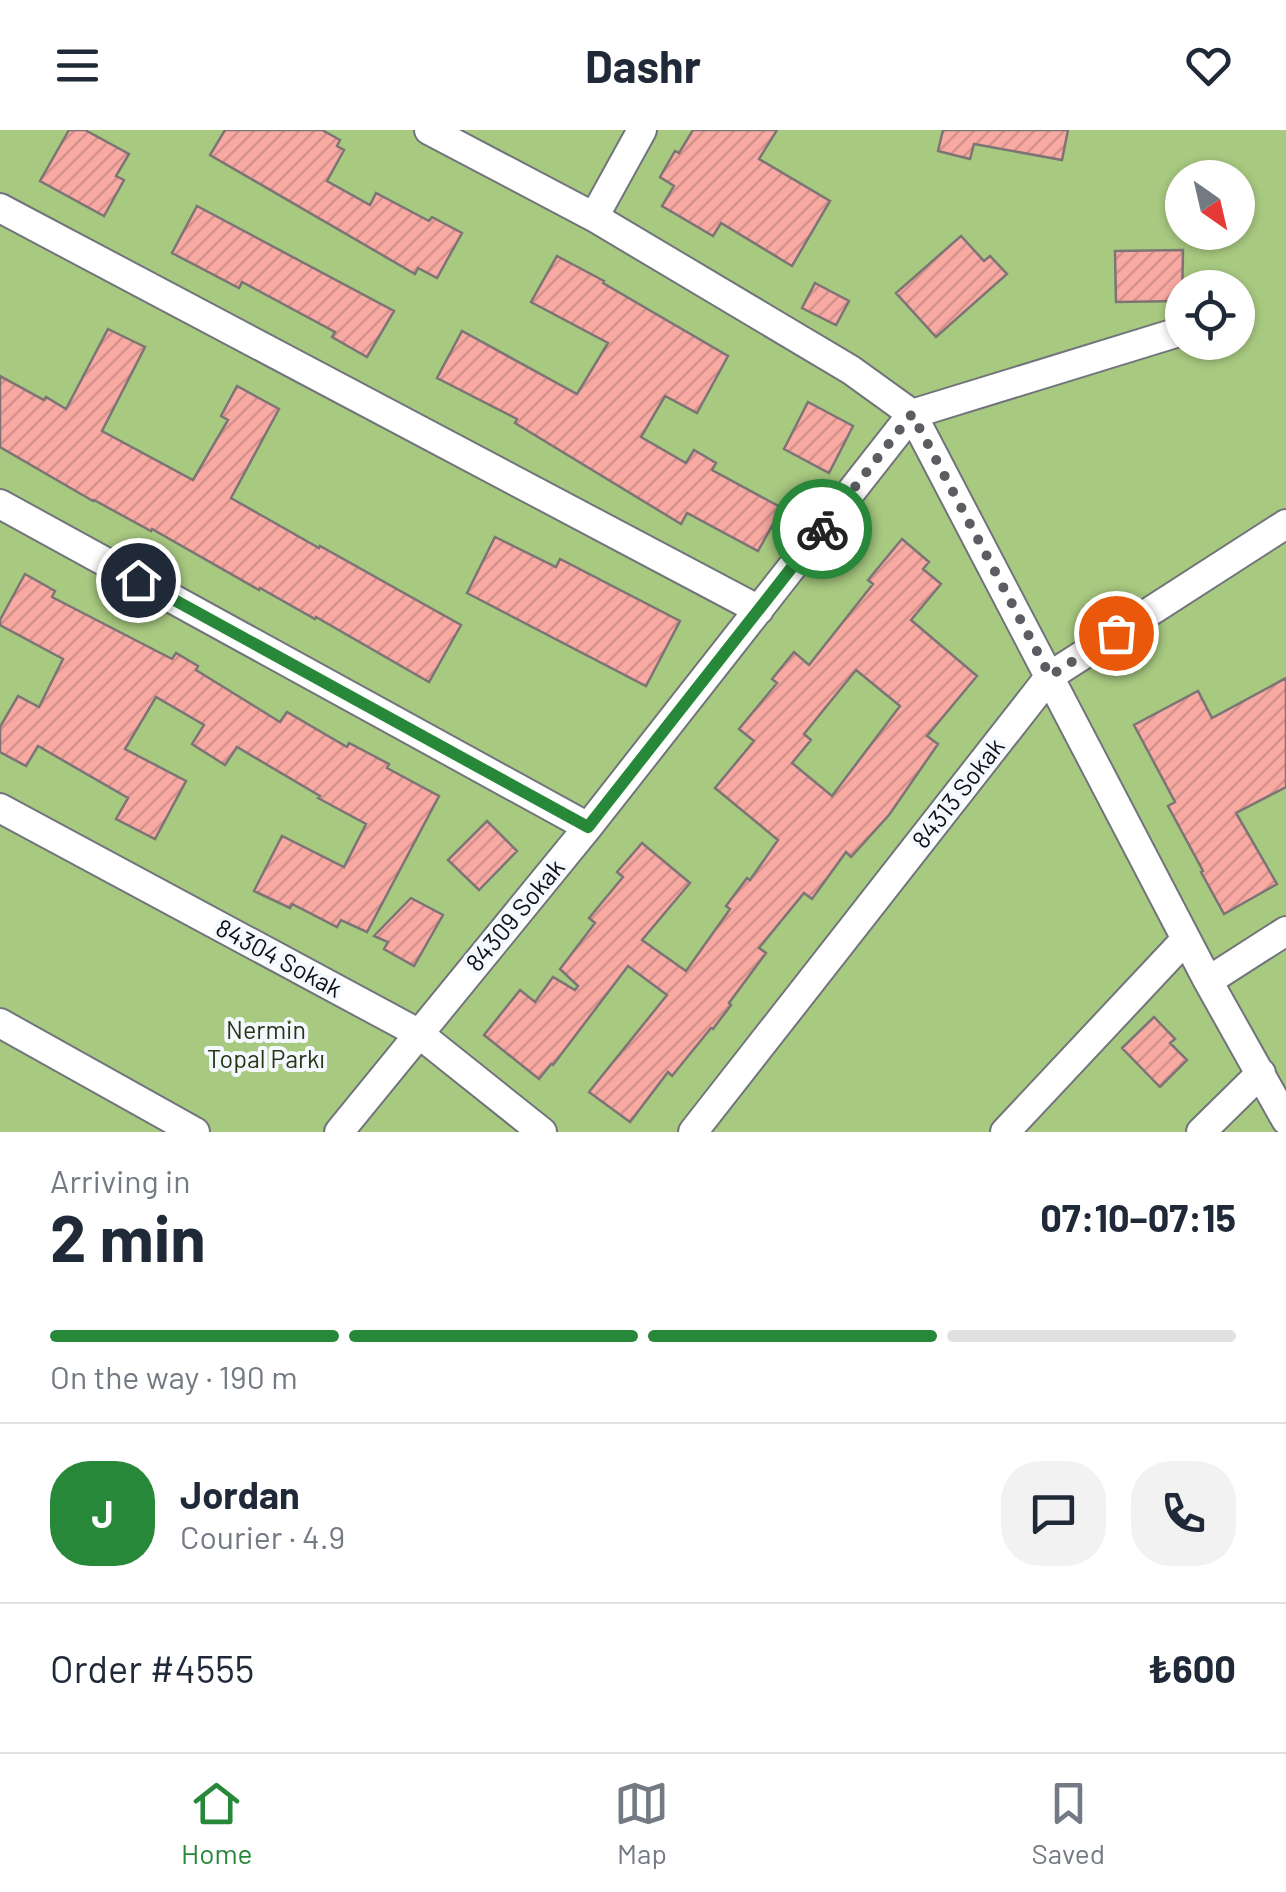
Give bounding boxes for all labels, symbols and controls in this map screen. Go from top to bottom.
icon: menu [50,38,105,93]
text: Dashr [585,38,701,92]
icon: heart [1181,38,1236,93]
north arrow [1165,160,1255,250]
map controls [1165,160,1255,360]
button: locate [1165,270,1255,360]
courier [772,479,872,579]
icon: bike [795,502,850,557]
pin [96,538,181,623]
icon: home [111,553,166,608]
pin [1074,591,1159,676]
icon: bag [1089,606,1144,661]
street label: 84313 Sokak [905,731,1010,854]
street label: 84309 Sokak [459,852,570,977]
street label: 84304 Sokak [211,911,348,1003]
park label: Nermin Topal Parkı [207,1014,325,1073]
text: Arriving in [50,1161,190,1199]
text: 07:10–07:15 [1040,1194,1236,1240]
text: 2 min [50,1197,206,1275]
text: On the way · 190 m [50,1357,298,1395]
button: chat [1001,1461,1106,1566]
button: phone [1131,1461,1236,1566]
text: Jordan [180,1471,300,1517]
text: J [91,1490,114,1536]
text: Courier · 4.9 [180,1517,345,1555]
text: Order #4555 [50,1645,254,1691]
text: ₺600 [1148,1645,1236,1691]
tab: Home [181,1776,252,1870]
tab: Map [614,1776,669,1870]
tab: Saved [1032,1776,1105,1870]

